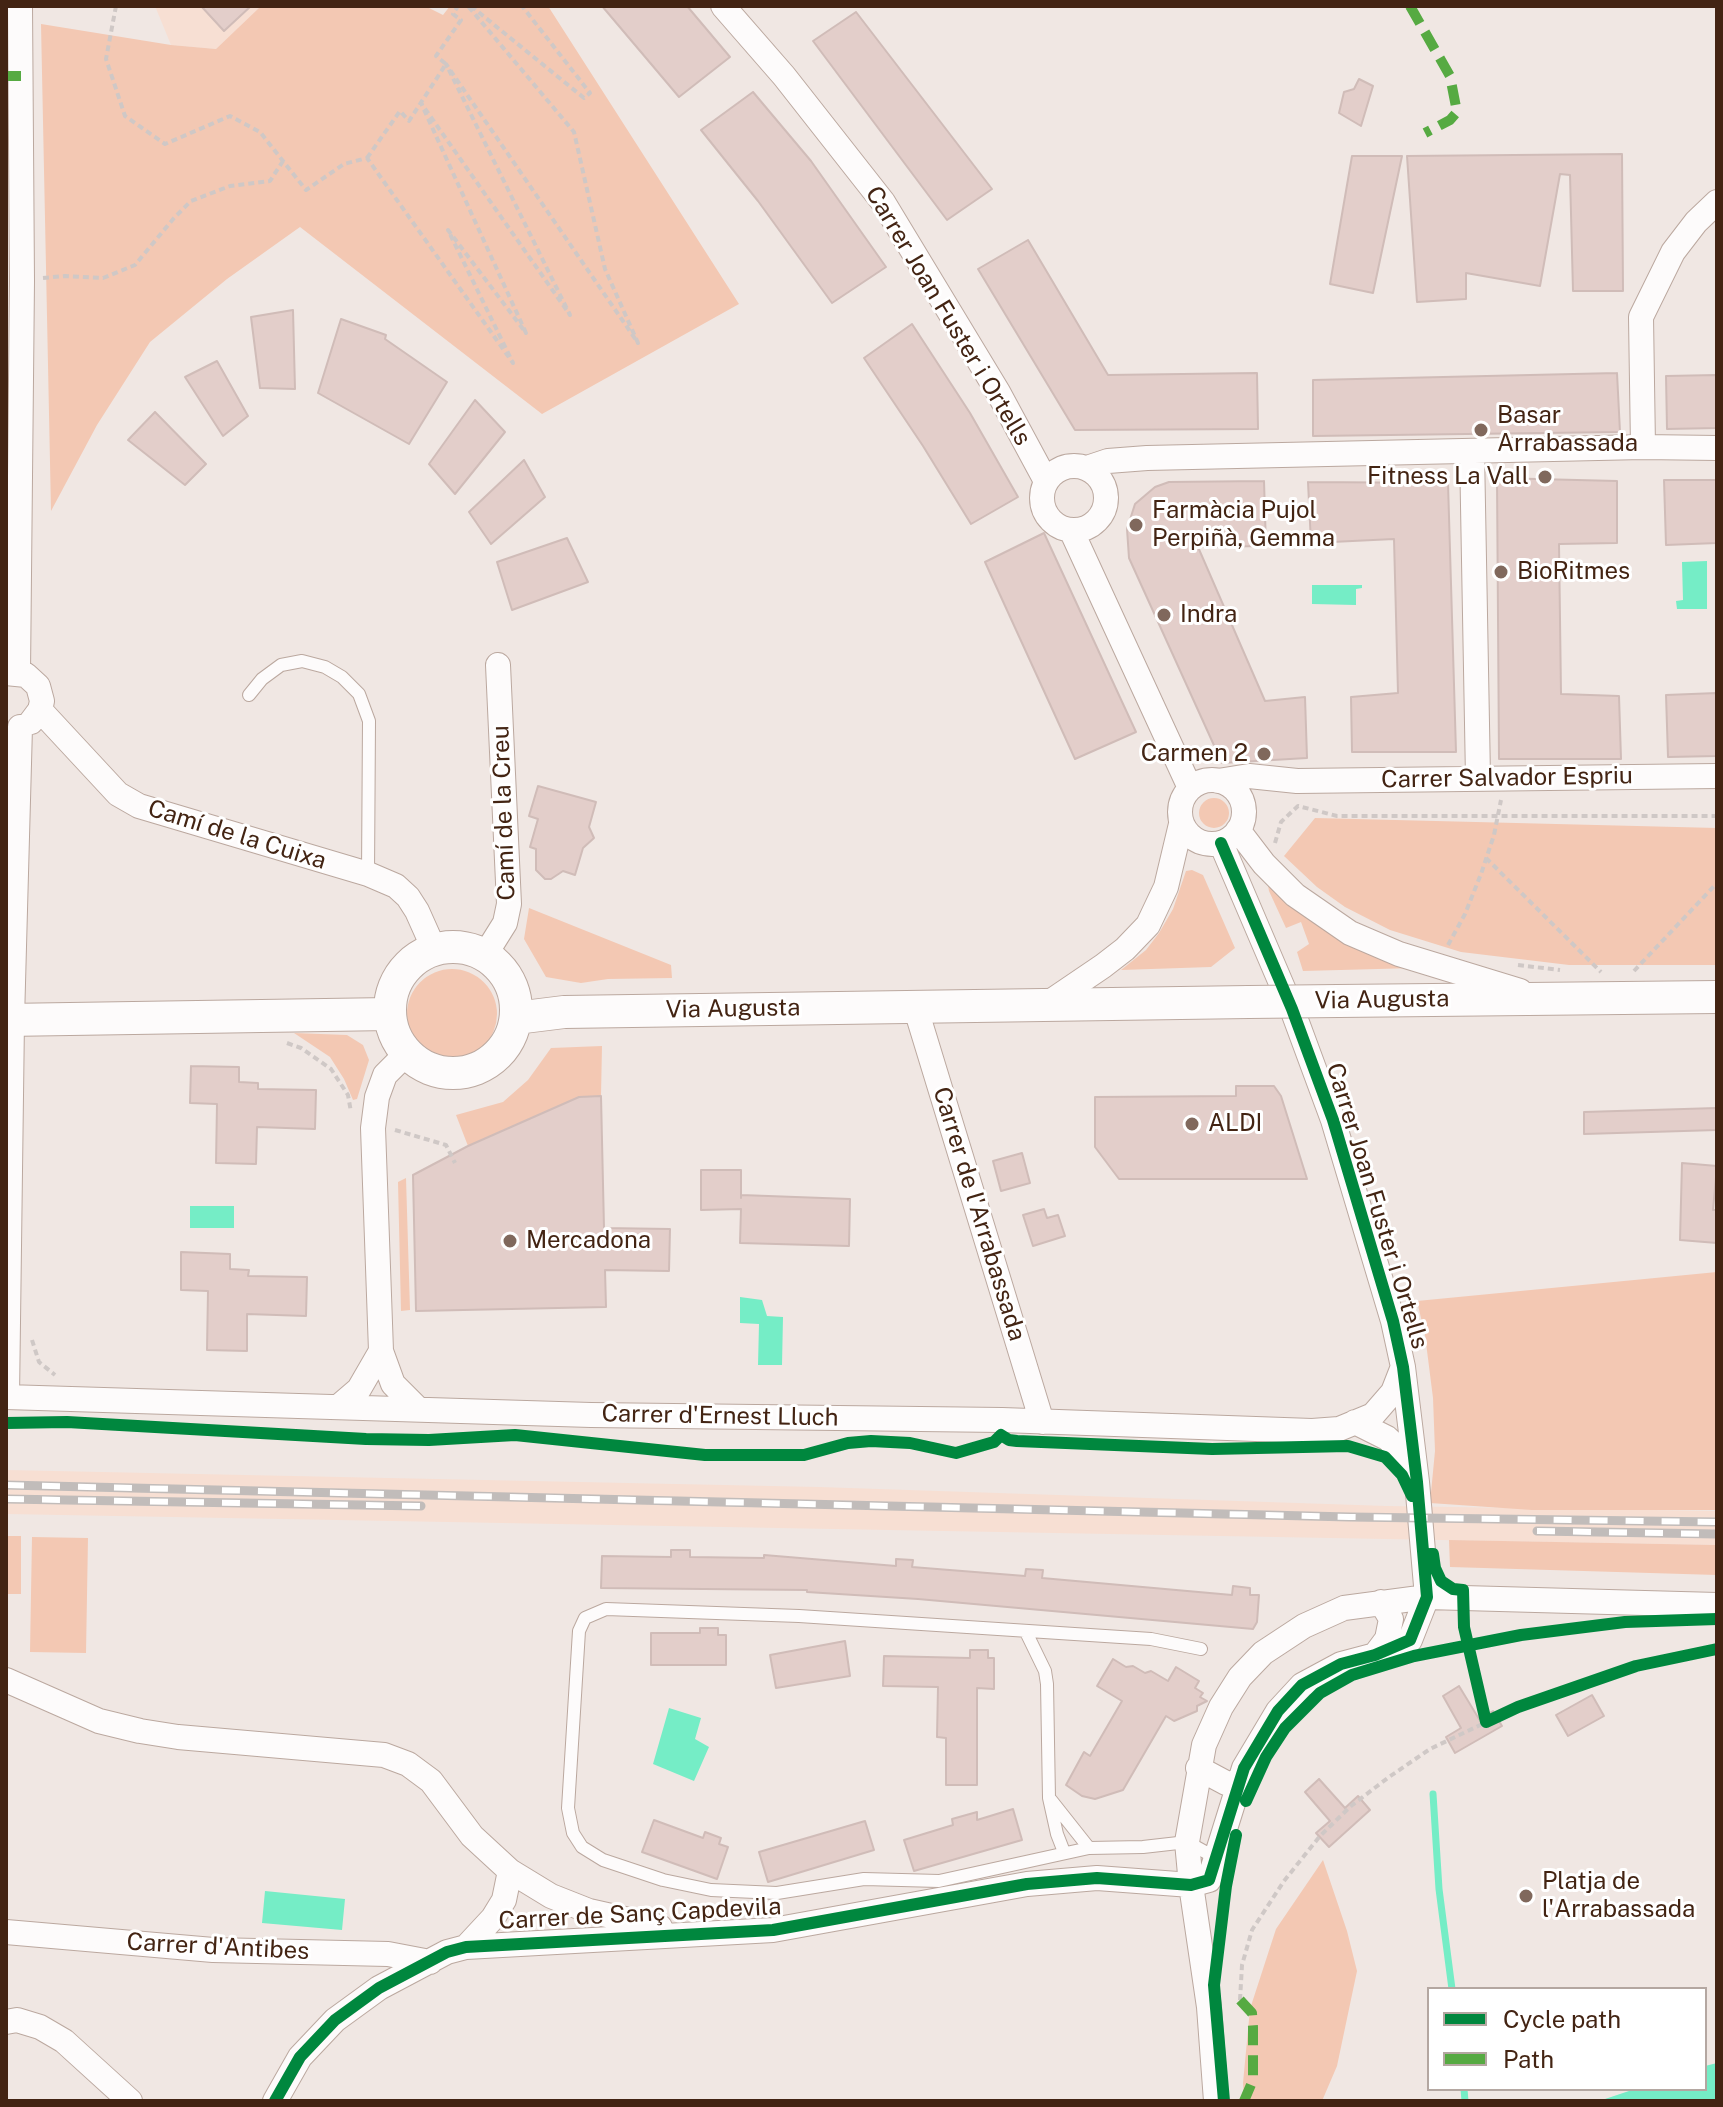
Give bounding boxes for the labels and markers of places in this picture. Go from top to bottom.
place label: Basar Arrabassada [1497,402,1638,458]
marker: Basar Arrabassada [1472,421,1490,439]
place label: Fitness La Vall [1367,463,1529,491]
marker: Fitness La Vall [1536,468,1554,486]
place label: Farmàcia Pujol Perpiñà, Gemma [1152,497,1335,553]
marker: Farmàcia Pujol Perpiñà, Gemma [1127,516,1145,534]
place label: BioRitmes [1517,558,1630,586]
marker: BioRitmes [1492,563,1510,581]
place label: Indra [1180,601,1237,629]
marker: Indra [1155,606,1173,624]
place label: Carmen 2 [1141,740,1248,768]
marker: Carmen 2 [1255,745,1273,763]
place label: ALDI [1208,1110,1262,1138]
marker: ALDI [1183,1115,1201,1133]
place label: Mercadona [526,1227,651,1255]
marker: Mercadona [501,1232,519,1250]
place label: Platja de l'Arrabassada [1542,1868,1695,1924]
marker: Platja de l'Arrabassada [1517,1887,1535,1905]

